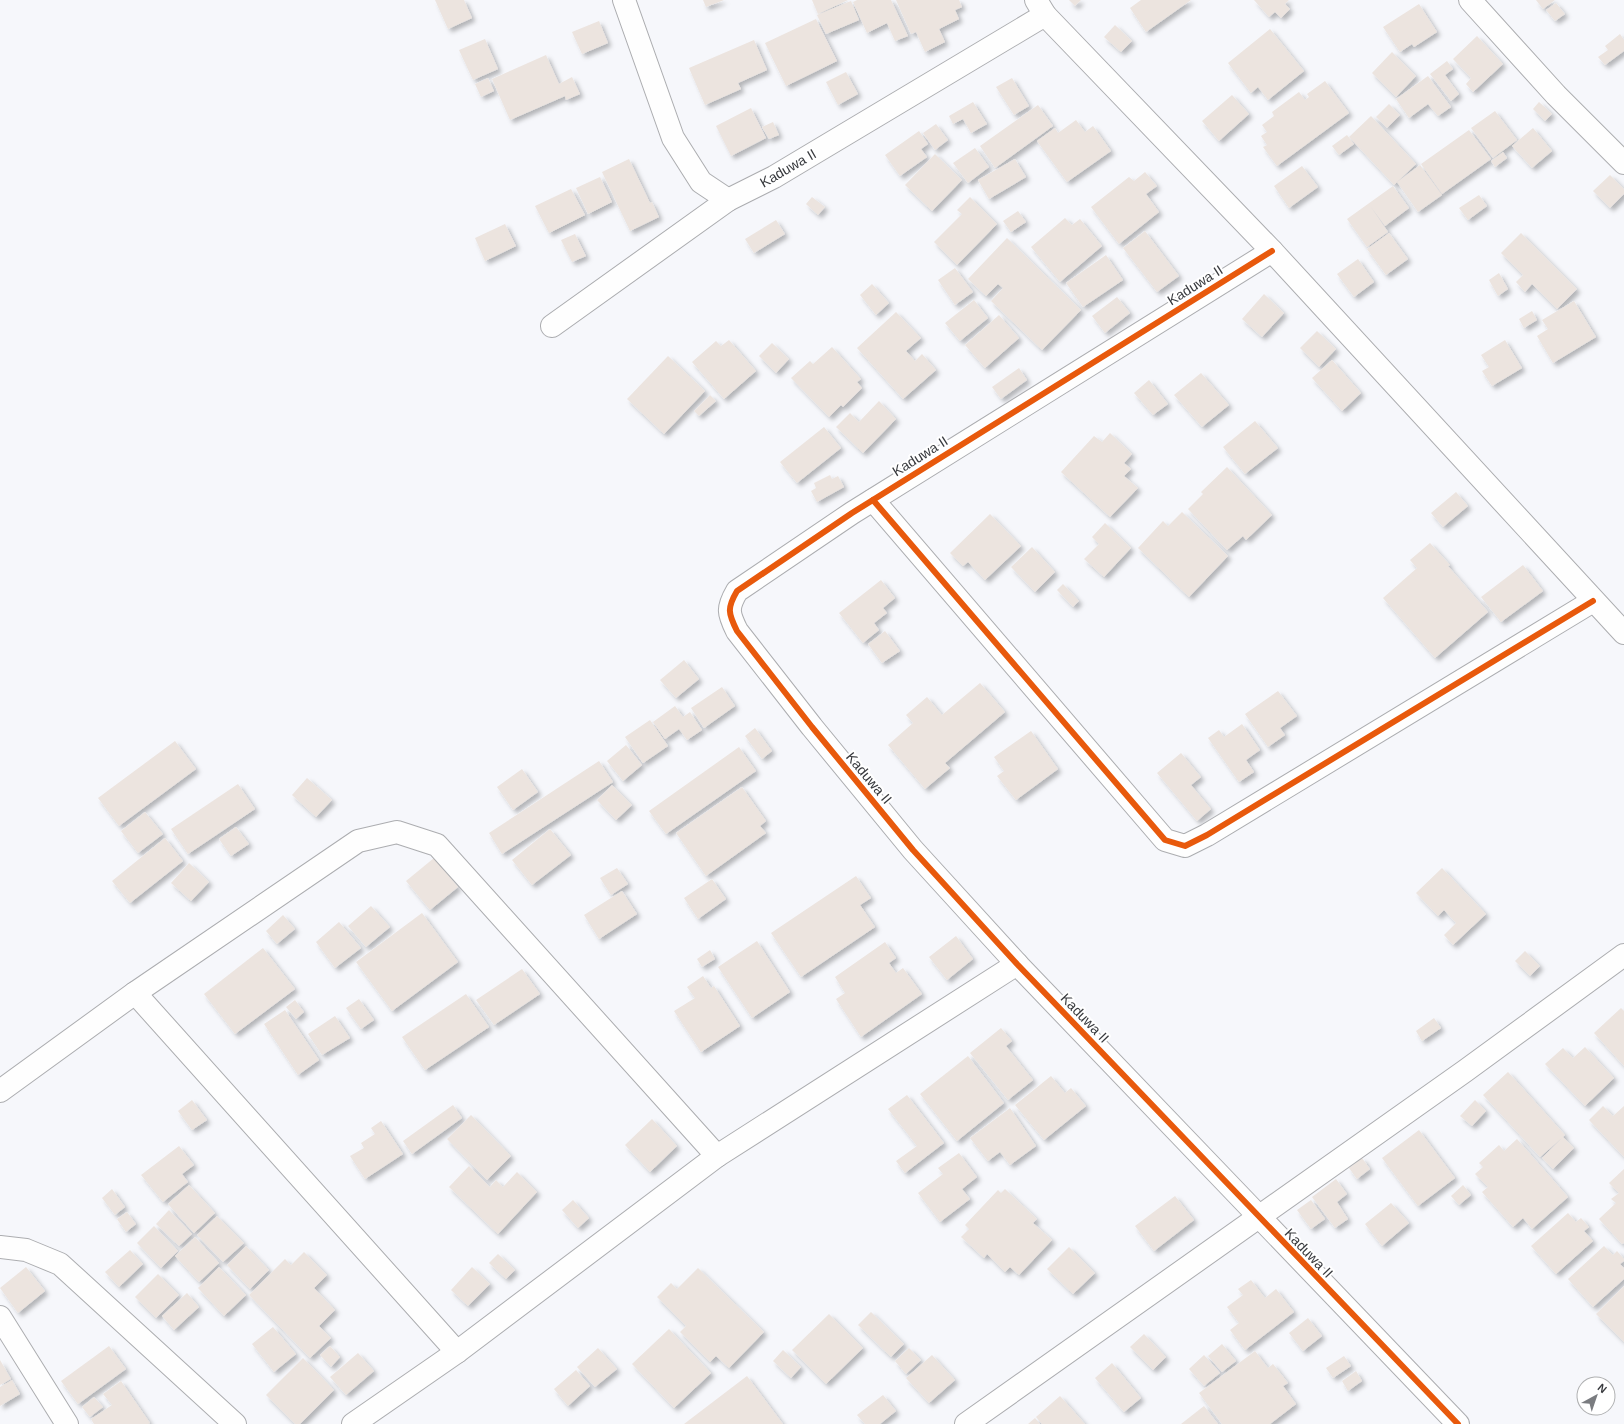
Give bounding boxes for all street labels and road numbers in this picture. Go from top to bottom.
street label: Kaduwa II [757,146,819,190]
street label: Kaduwa II [1164,262,1226,308]
street label: Kaduwa II [889,433,951,479]
street label: Kaduwa II [843,749,895,807]
street label: Kaduwa II [1058,990,1112,1046]
street label: Kaduwa II [1282,1225,1336,1281]

